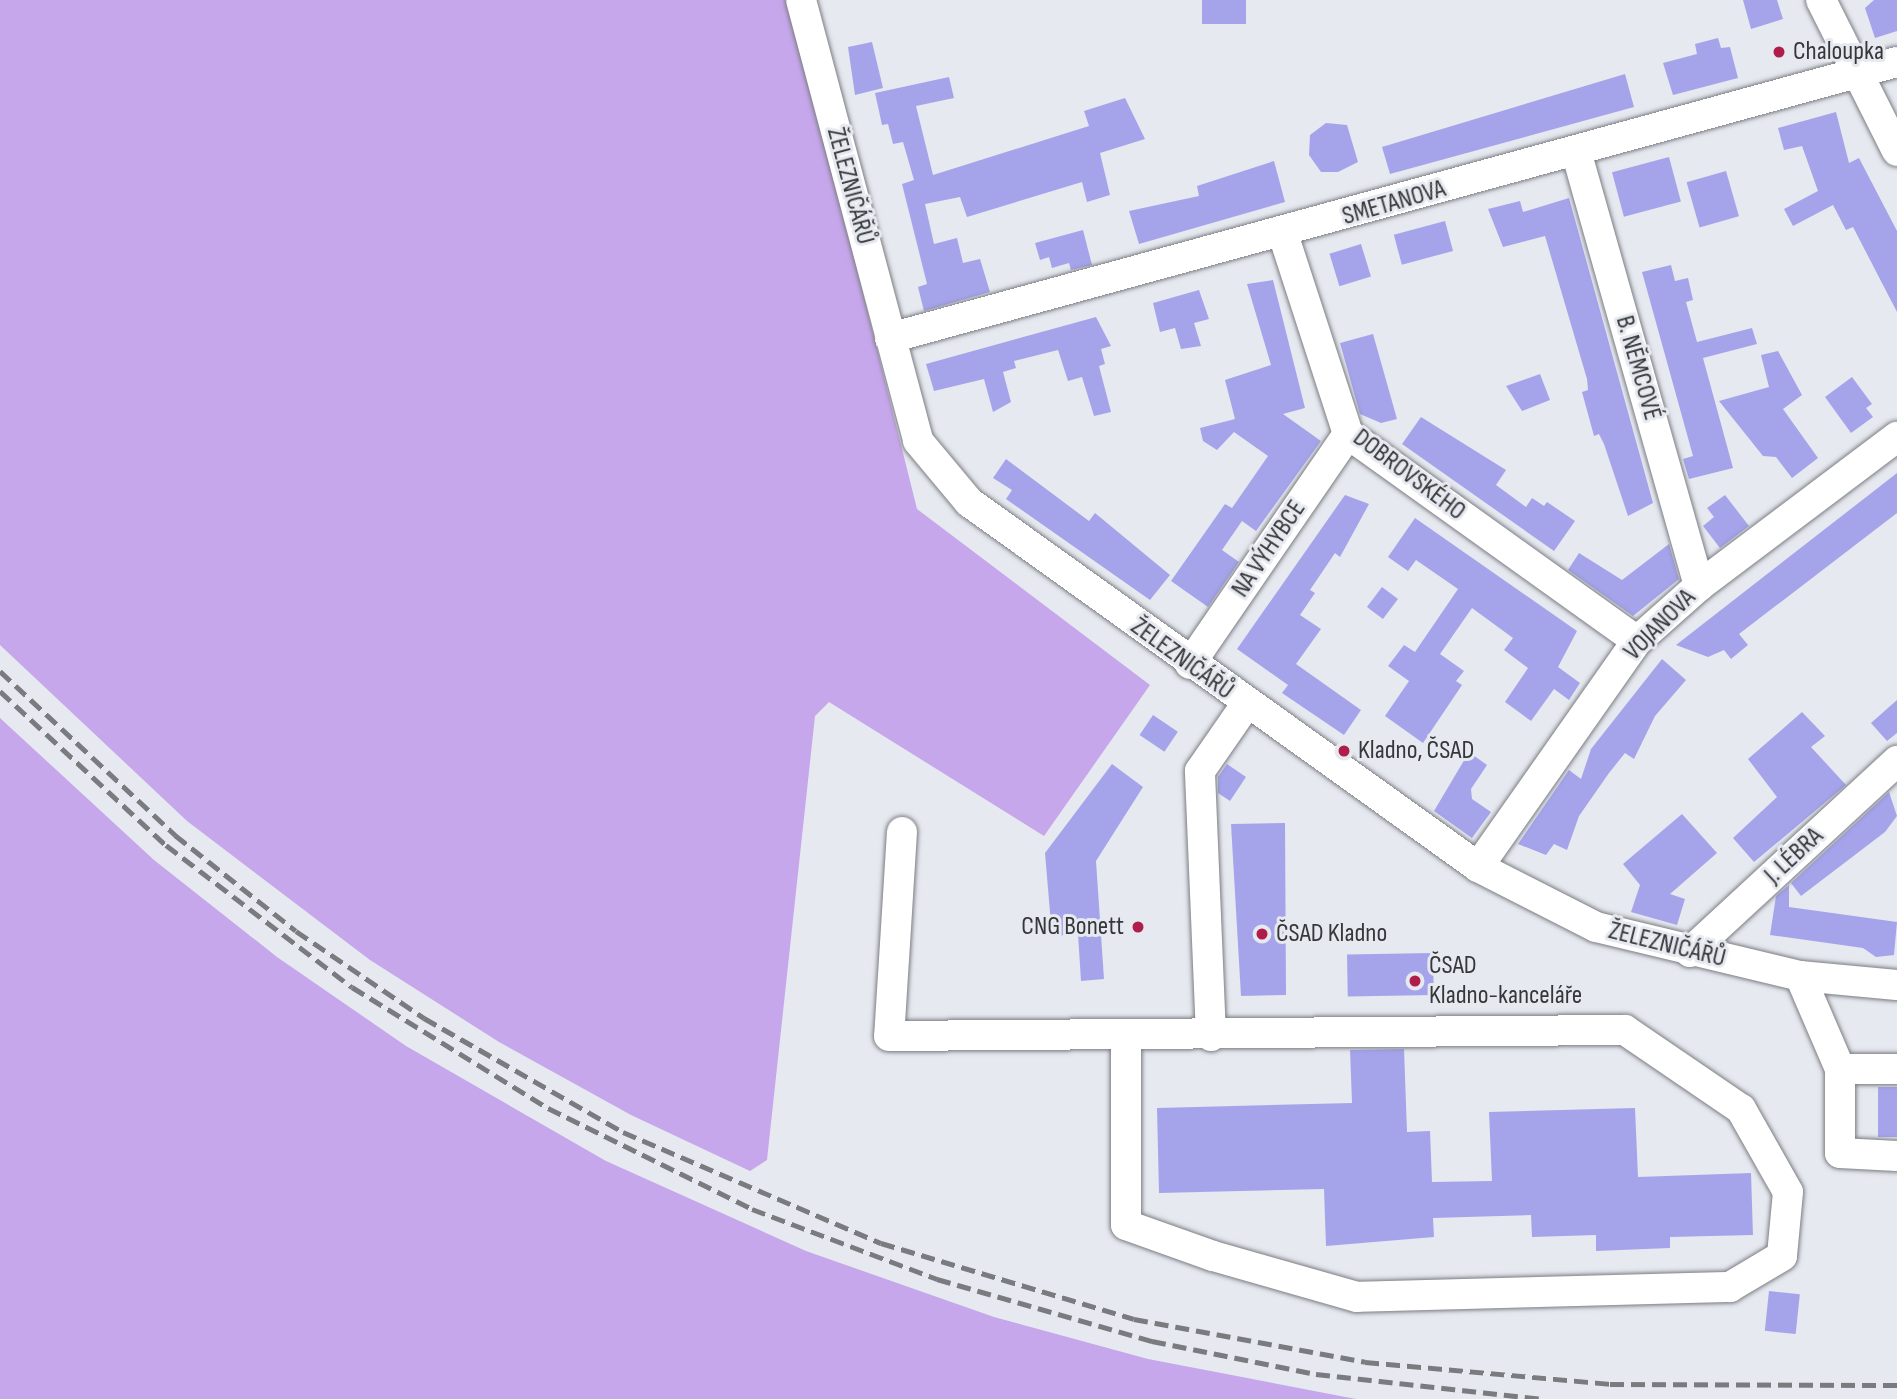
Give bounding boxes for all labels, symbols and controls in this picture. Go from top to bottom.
place label: Chaloupka [1793,36,1884,68]
marker: Chaloupka [1771,44,1787,60]
street label: ŽELEZNIČÁŘŮ [819,124,881,248]
street label: SMETANOVA [1339,173,1449,233]
street label: B. NĚMCOVÉ [1608,312,1668,424]
street label: DOBROVSKÉHO [1347,423,1471,527]
street label: NA VÝHYBCE [1225,495,1313,603]
street label: VOJANOVA [1618,583,1702,667]
street label: ŽELEZNIČÁŘŮ [1124,611,1240,707]
place label: Kladno, ČSAD [1358,735,1474,767]
marker: Kladno, ČSAD [1336,743,1352,759]
street label: J. LÉBRA [1758,821,1830,891]
place label: CNG Bonett [1021,911,1124,943]
street label: ŽELEZNIČÁŘŮ [1605,915,1729,975]
place label: ČSAD Kladno [1276,918,1387,950]
marker: CNG Bonett [1130,919,1146,935]
marker: ČSAD Kladno [1254,926,1270,942]
place label: ČSAD Kladno-kanceláře [1429,950,1582,1012]
marker: ČSAD Kladno-kanceláře [1407,973,1423,989]

